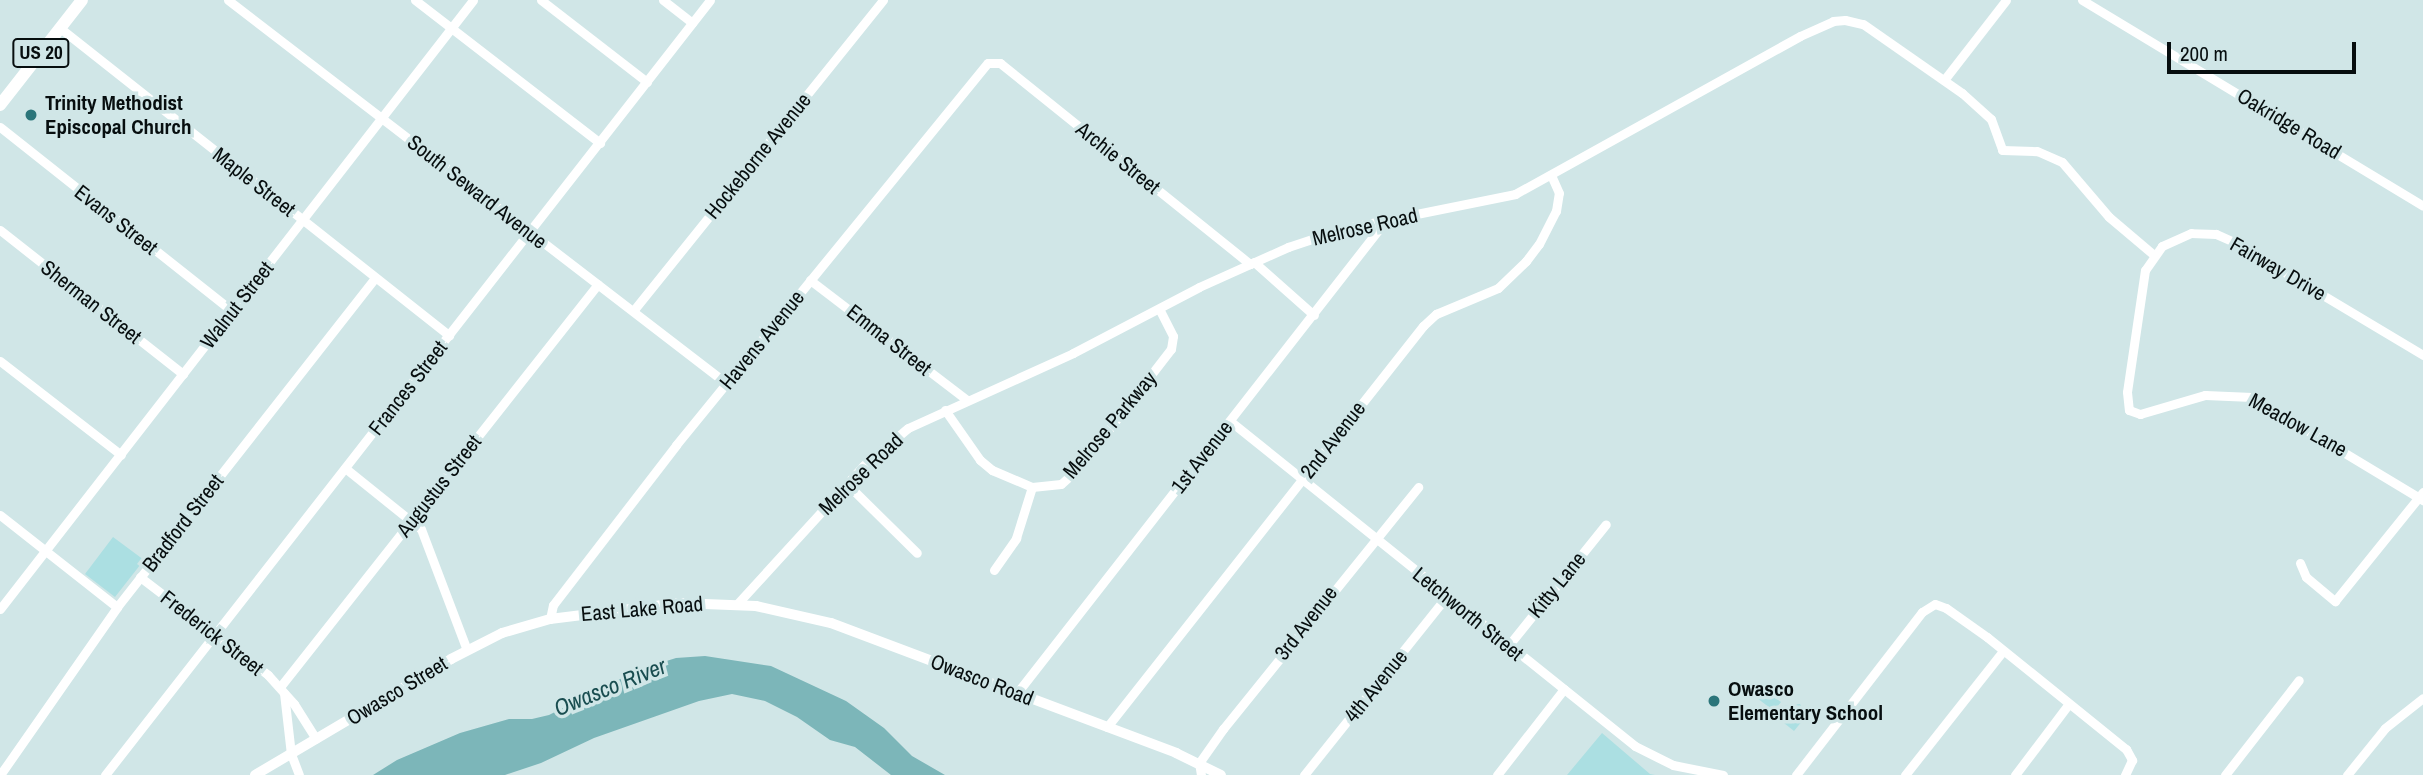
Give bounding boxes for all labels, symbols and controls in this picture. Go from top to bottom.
scale bar [2171,28,2360,72]
road number: US 20 [11,38,71,68]
text: 200 m [2180,39,2228,68]
street label: Oakridge Road [2232,83,2346,165]
street label: Hockeborne Avenue [699,88,817,224]
place label: Trinity Methodist Episcopal Church [45,90,191,140]
marker: Trinity Methodist Episcopal Church [23,107,39,123]
street label: Archie Street [1071,117,1165,199]
street label: South Seward Avenue [402,129,552,255]
street label: Maple Street [208,142,300,222]
street label: Evans Street [69,180,163,260]
street label: Melrose Road [1310,203,1420,251]
street label: Fairway Drive [2226,232,2330,306]
street label: Sherman Street [36,255,146,349]
street label: Walnut Street [195,256,279,354]
street label: Havens Avenue [714,285,810,395]
street label: Emma Street [842,299,936,381]
street label: Frances Street [363,336,453,440]
street label: Melrose Parkway [1058,366,1162,484]
street label: Meadow Lane [2245,388,2351,462]
street label: 2nd Avenue [1295,396,1371,484]
street label: 1st Avenue [1166,415,1238,499]
street label: Melrose Road [814,428,908,520]
street label: Augustus Street [391,430,487,542]
street label: Bradford Street [137,469,229,577]
street label: Kitty Lane [1523,547,1591,623]
street label: Letchworth Street [1408,562,1528,666]
street label: 3rd Avenue [1269,581,1343,665]
street label: Frederick Street [156,585,268,681]
street label: East Lake Road [580,591,704,627]
street label: 4th Avenue [1339,644,1413,728]
street label: Owasco Road [927,649,1037,711]
street label: Owasco Street [342,651,452,731]
water label: Owasco River [550,652,670,722]
place label: Owasco Elementary School [1728,676,1883,726]
marker: Owasco Elementary School [1706,693,1722,709]

